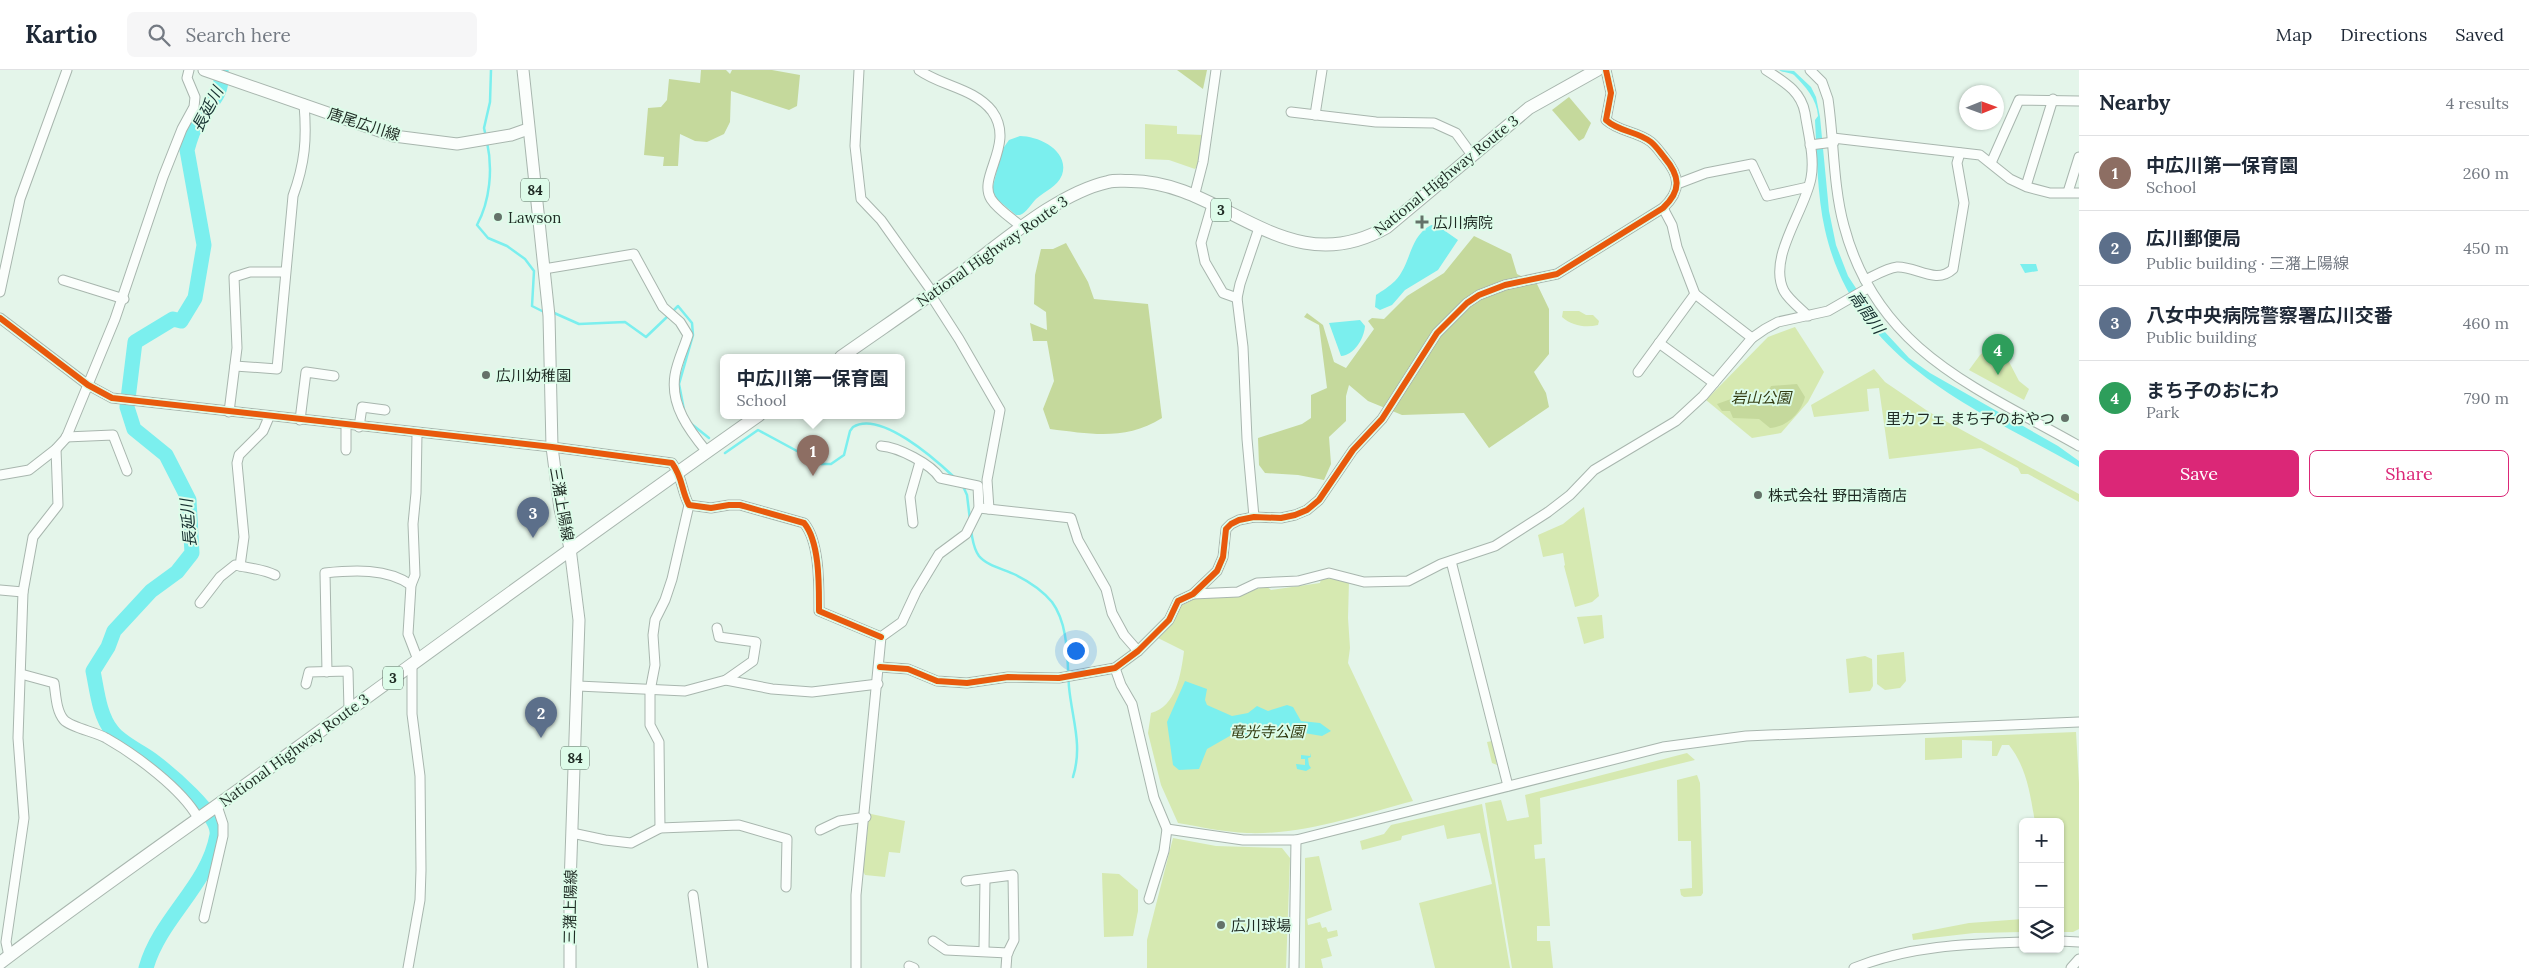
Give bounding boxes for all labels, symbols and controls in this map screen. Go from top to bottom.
search box [127,12,477,57]
text: Kartio [25,19,97,50]
icon: search [145,21,173,49]
text: Search here [185,23,291,47]
text: Map [2276,23,2312,46]
text: Directions [2340,23,2427,46]
text: Saved [2455,23,2504,46]
water label: 長延川 [187,81,228,135]
north arrow [1959,85,2004,130]
text: Nearby [2099,89,2170,116]
text: 4 results [2446,93,2509,113]
street label: 唐尾広川線 [325,103,403,145]
street label: National Highway Route 3 [1370,111,1522,239]
text: 中広川第一保育園 [2146,153,2298,177]
text: 1 [2112,163,2118,183]
text: 260 m [2463,163,2509,183]
text: School [2146,177,2196,197]
road number: 84 [521,178,549,202]
street label: National Highway Route 3 [913,191,1071,311]
road number: 3 [1211,198,1231,222]
place label: Lawson [508,208,561,227]
marker: Lawson [492,211,504,223]
place label: 広川病院 [1433,213,1493,232]
marker: 広川病院 [1415,215,1429,229]
text: 広川郵便局 [2146,226,2241,250]
text: 2 [2111,238,2119,258]
text: 450 m [2463,238,2509,258]
text: Public building · 三潴上陽線 [2146,253,2349,273]
water label: 高間川 [1845,287,1890,339]
text: 八女中央病院警察署広川交番 [2146,303,2393,327]
text: 3 [2111,313,2119,333]
text: 460 m [2463,313,2509,333]
text: Public building [2146,327,2256,347]
pin: 4 [1982,334,2014,375]
popup [720,354,905,419]
place label: 広川幼稚園 [496,366,571,385]
text: 中広川第一保育園 [736,366,889,390]
marker: 広川幼稚園 [480,369,492,381]
text: まち子のおにわ [2146,378,2279,402]
park label: 岩山公園 [1731,388,1793,407]
text: 4 [2111,388,2119,408]
text: 790 m [2464,388,2509,408]
text: School [736,390,787,410]
text: Park [2146,402,2179,422]
place label: 里カフェ まち子のおやつ [1886,409,2055,428]
marker: 里カフェ まち子のおやつ [2059,412,2071,424]
pin: 1 [797,435,829,476]
button: Save [2099,450,2299,497]
button: Share [2309,450,2509,497]
street label: 三潴上陽線 [546,465,578,543]
place label: 株式会社 野田清商店 [1768,486,1907,505]
marker: 株式会社 野田清商店 [1752,489,1764,501]
water label: 長延川 [176,496,200,548]
pin: 3 [517,497,549,538]
your location [1063,638,1089,664]
road number: 3 [383,666,403,690]
street label: National Highway Route 3 [215,689,373,811]
pin: 2 [525,697,557,738]
park label: 竜光寺公園 [1229,722,1306,741]
road number: 84 [561,746,589,770]
map controls [2019,818,2064,953]
button: + [2019,818,2064,863]
button: − [2019,863,2064,908]
street label: 三潴上陽線 [560,869,580,945]
button: layers [2019,908,2064,953]
place label: 広川球場 [1231,916,1291,935]
marker: 広川球場 [1215,919,1227,931]

